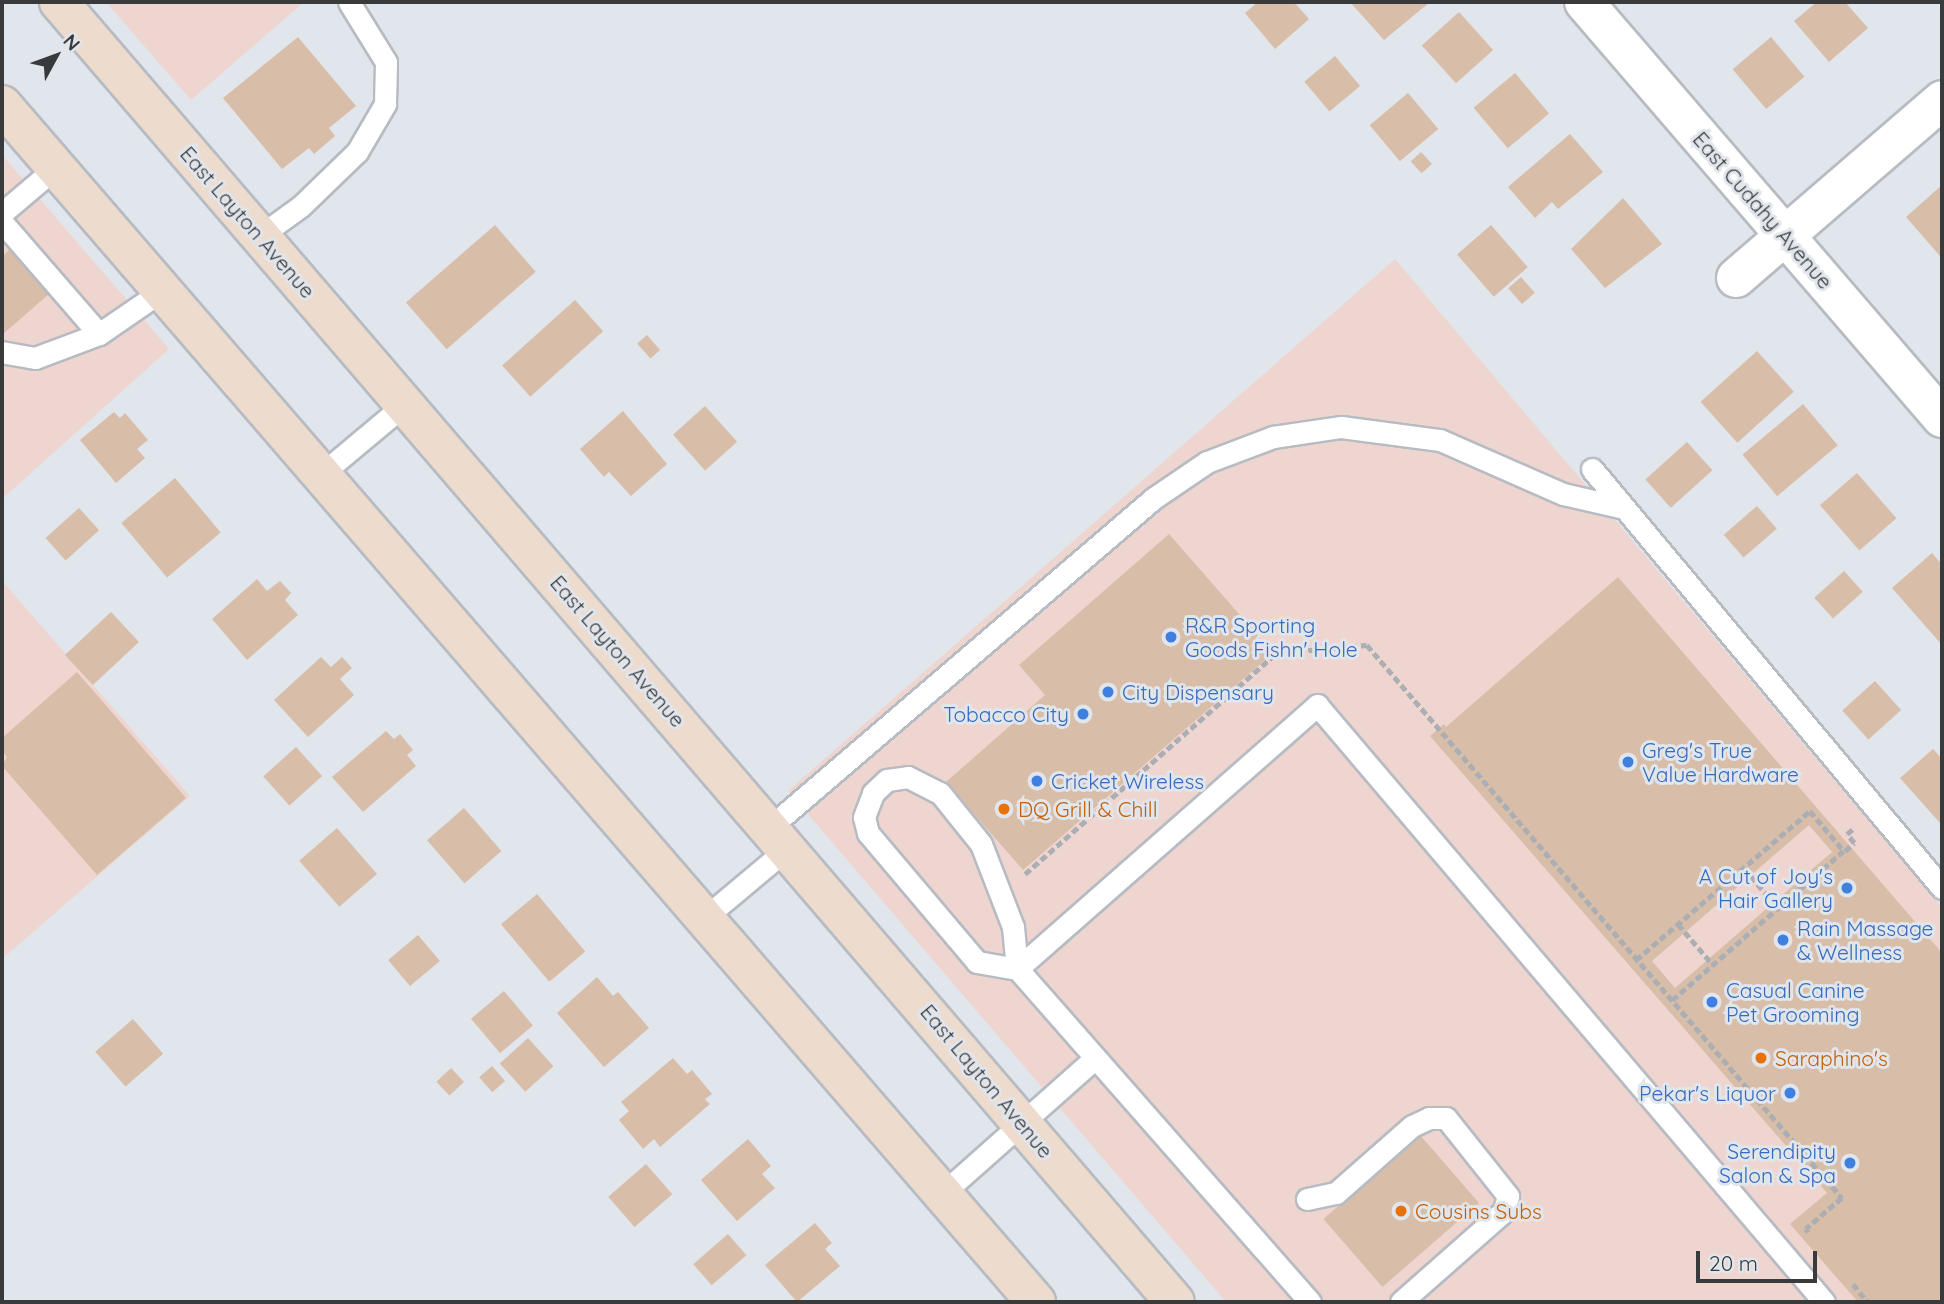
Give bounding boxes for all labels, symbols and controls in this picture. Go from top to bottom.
north arrow [21,21,91,91]
text: N [58,29,85,55]
street label: East Cudahy Avenue [1688,126,1838,294]
street label: East Layton Avenue [175,141,321,303]
street label: East Layton Avenue [545,570,691,732]
place label: R&R Sporting Goods Fishn' Hole [1185,612,1358,662]
marker: R&R Sporting Goods Fishn' Hole [1163,629,1179,645]
place label: City Dispensary [1122,679,1274,705]
marker: City Dispensary [1100,684,1116,700]
place label: Tobacco City [943,701,1069,727]
marker: Tobacco City [1075,706,1091,722]
place label: Greg's True Value Hardware [1642,737,1799,787]
marker: Greg's True Value Hardware [1620,754,1636,770]
place label: Cricket Wireless [1051,768,1204,794]
marker: Cricket Wireless [1029,773,1045,789]
place label: DQ Grill & Chill [1018,796,1157,822]
marker: DQ Grill & Chill [996,801,1012,817]
place label: A Cut of Joy's Hair Gallery [1699,863,1833,913]
marker: A Cut of Joy's Hair Gallery [1839,880,1855,896]
place label: Rain Massage & Wellness [1797,915,1933,965]
marker: Rain Massage & Wellness [1775,932,1791,948]
place label: Casual Canine Pet Grooming [1726,977,1865,1027]
marker: Casual Canine Pet Grooming [1704,994,1720,1010]
street label: East Layton Avenue [915,999,1059,1163]
place label: Saraphino's [1775,1045,1888,1071]
marker: Saraphino's [1753,1050,1769,1066]
place label: Pekar's Liquor [1639,1080,1776,1106]
marker: Pekar's Liquor [1782,1085,1798,1101]
place label: Serendipity Salon & Spa [1719,1138,1836,1188]
marker: Serendipity Salon & Spa [1842,1155,1858,1171]
place label: Cousins Subs [1415,1198,1542,1224]
marker: Cousins Subs [1393,1203,1409,1219]
scale bar [1699,1238,1820,1282]
text: 20 m [1709,1250,1758,1276]

